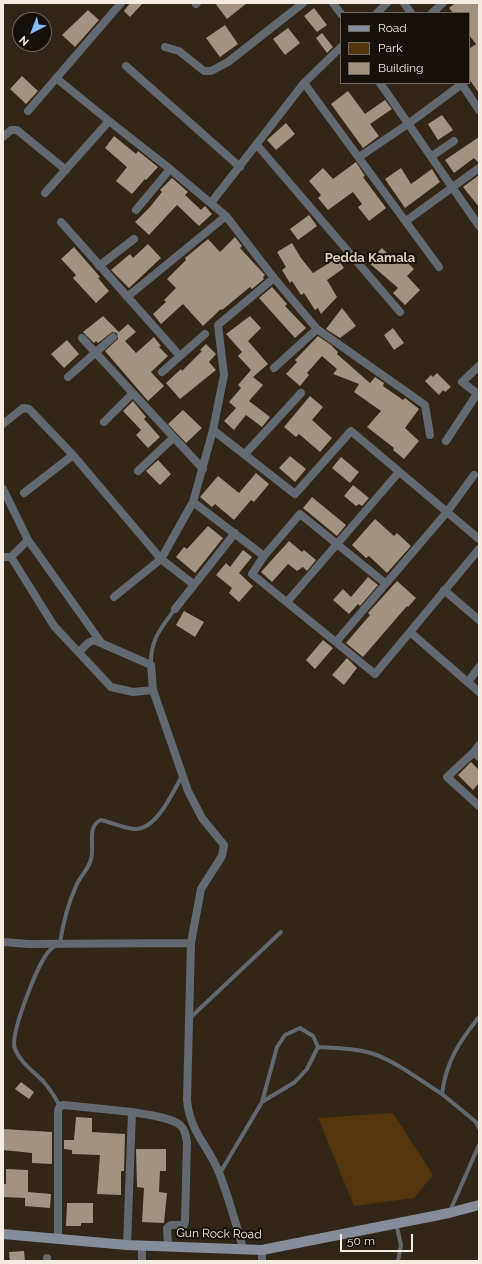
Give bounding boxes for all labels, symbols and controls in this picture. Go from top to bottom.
north arrow [12,12,52,52]
legend [340,12,470,84]
text: Road [378,21,407,35]
text: N [17,33,32,48]
text: Park [378,41,403,55]
text: Building [378,61,424,75]
district label: Pedda Kamala [325,250,415,266]
street label: Gun Rock Road [176,1226,262,1242]
scale bar [342,1226,415,1252]
text: 50 m [347,1234,375,1248]

